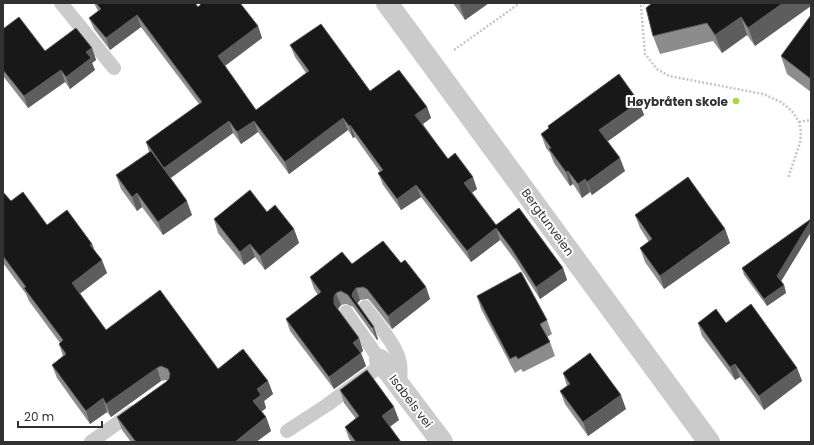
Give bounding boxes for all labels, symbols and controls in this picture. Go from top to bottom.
place label: Høybråten skole [627,93,729,110]
marker: Høybråten skole [731,96,741,106]
street label: Bergtunveien [518,185,578,259]
street label: Isabels vei [385,371,437,431]
scale bar [18,403,102,429]
text: 20 m [24,408,54,425]

